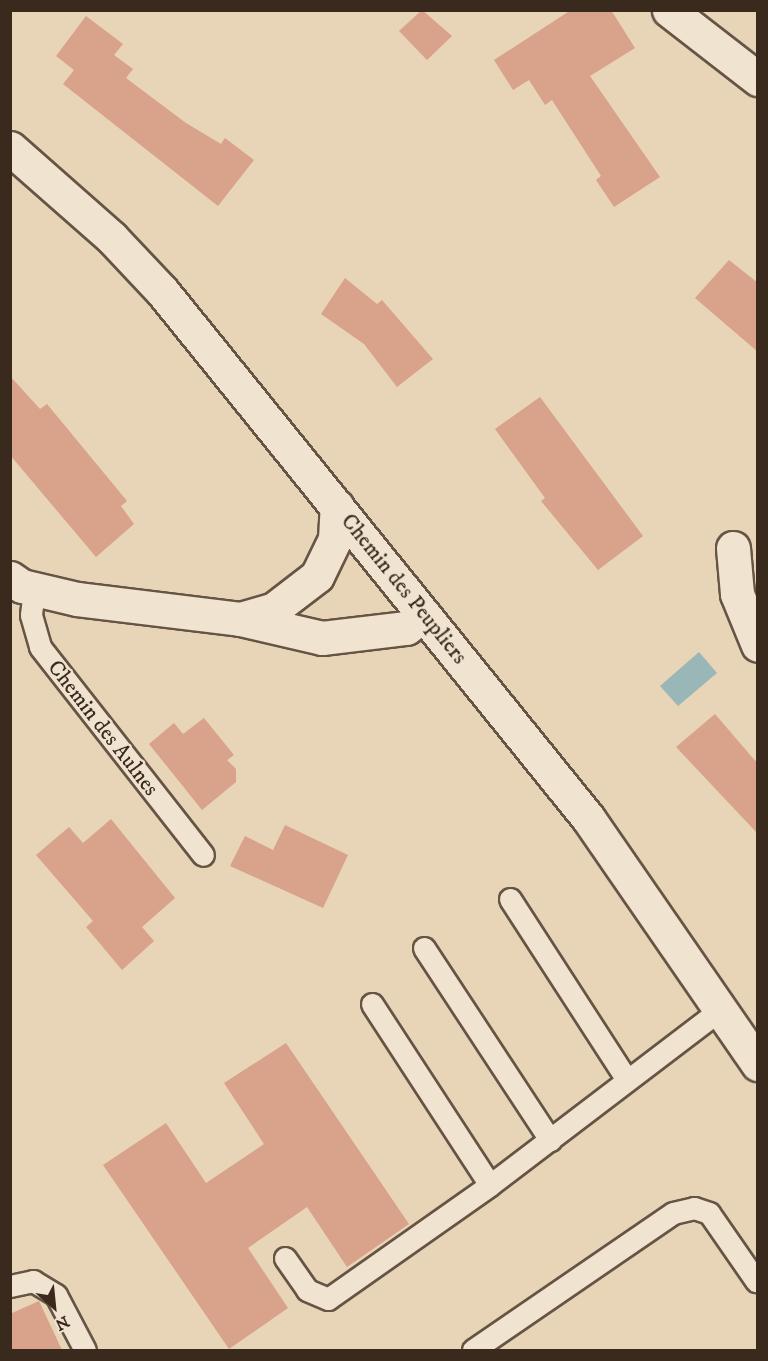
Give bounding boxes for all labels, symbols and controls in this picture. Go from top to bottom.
street label: Chemin des Peupliers [335,508,473,670]
street label: Chemin des Aulnes [42,655,164,801]
north arrow [24,1277,84,1337]
text: N [52,1311,73,1335]

